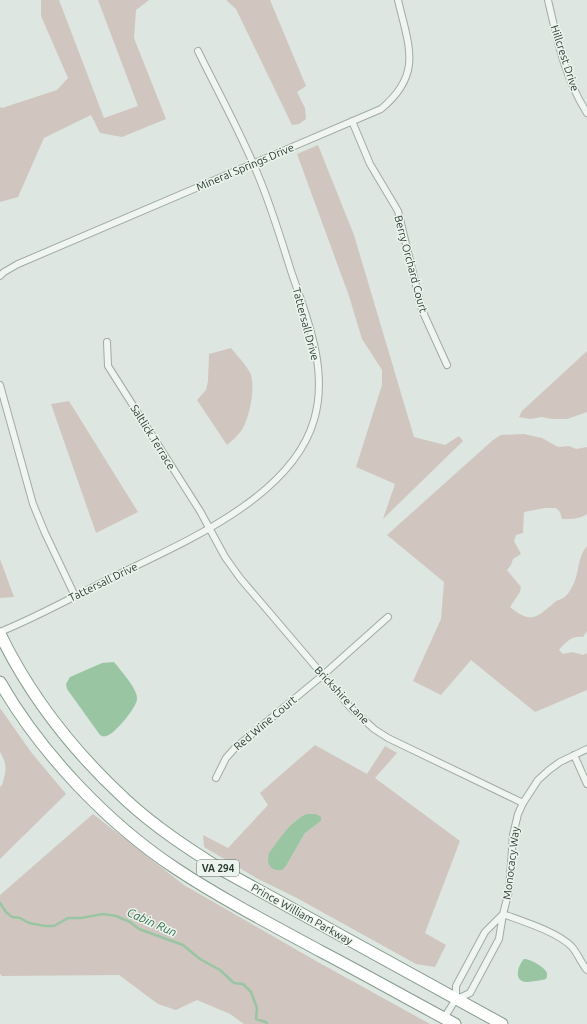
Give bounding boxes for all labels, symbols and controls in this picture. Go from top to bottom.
street label: Hillcrest Drive [549,23,581,93]
street label: Mineral Springs Drive [194,141,296,193]
street label: Berry Orchard Court [392,214,430,315]
street label: Tattersall Drive [291,286,321,362]
street label: Saltlick Terrace [128,402,178,472]
street label: Tattersall Drive [67,560,139,604]
street label: Brickshire Lane [312,664,372,726]
street label: Red Wine Court [231,693,299,753]
street label: Monocacy Way [501,825,522,900]
road number: VA 294 [197,860,239,876]
street label: Prince William Parkway [249,881,355,947]
water label: Cabin Run [125,905,179,939]

